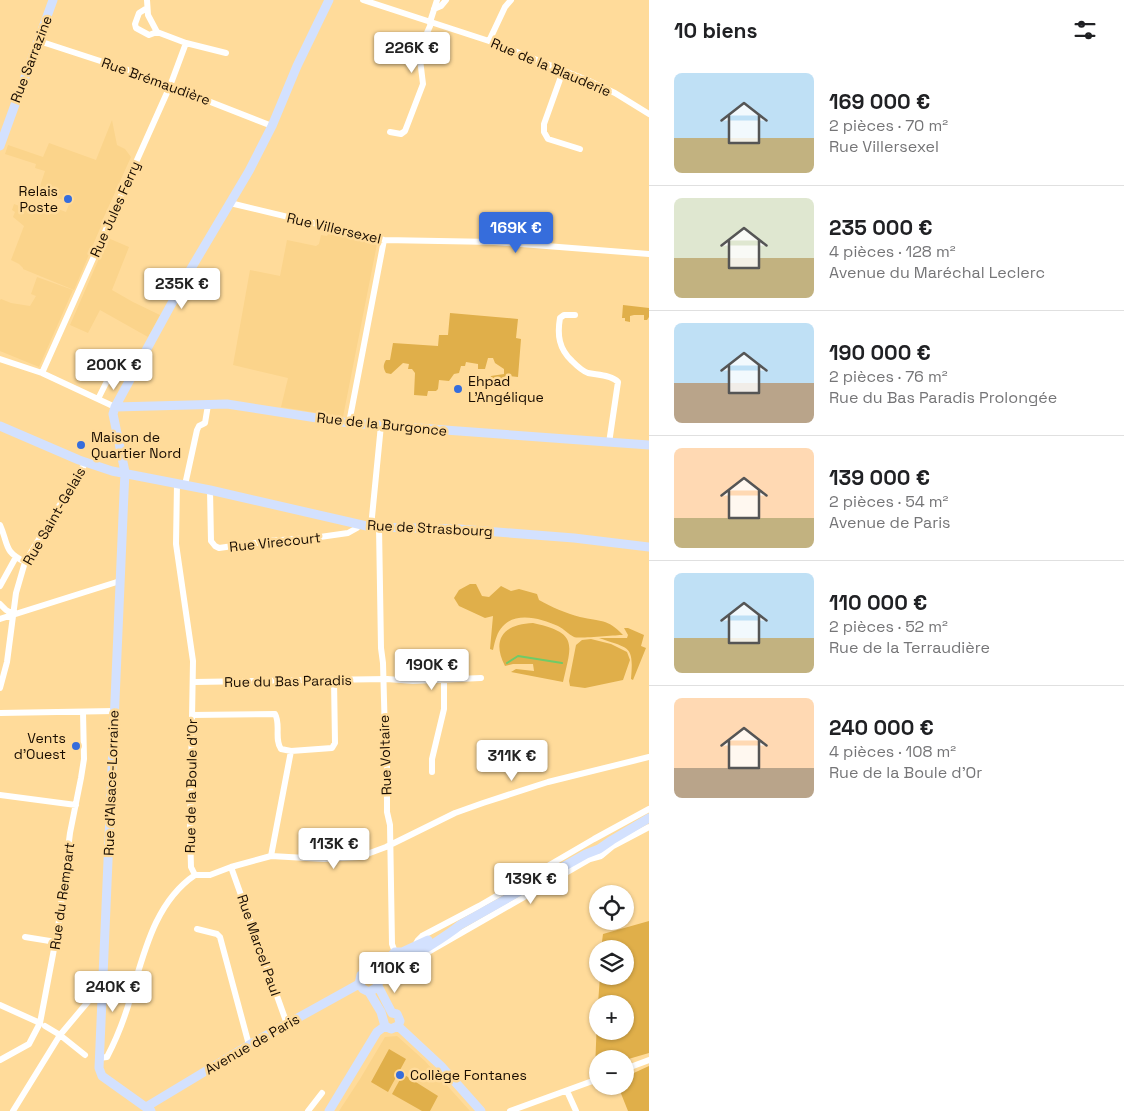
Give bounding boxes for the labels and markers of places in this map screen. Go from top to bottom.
pin: 226K € [371,32,453,74]
place label: Relais Poste [19,182,58,216]
marker: Relais Poste [62,193,74,205]
pin: 169K € [475,212,557,254]
pin: 235K € [141,268,223,310]
pin: 200K € [73,348,155,391]
place label: Ehpad L'Angélique [468,372,544,406]
marker: Ehpad L'Angélique [452,383,464,395]
place label: Maison de Quartier Nord [91,428,181,462]
marker: Maison de Quartier Nord [75,439,87,451]
pin: 190K € [391,648,473,691]
place label: Vents d'Ouest [14,729,66,763]
marker: Vents d'Ouest [70,740,82,752]
pin: 311K € [471,740,553,782]
pin: 113K € [293,828,375,870]
pin: 139K € [490,862,572,905]
pin: 110K € [354,952,436,994]
pin: 240K € [72,970,154,1013]
place label: Collège Fontanes [410,1066,527,1084]
marker: Collège Fontanes [394,1069,406,1081]

